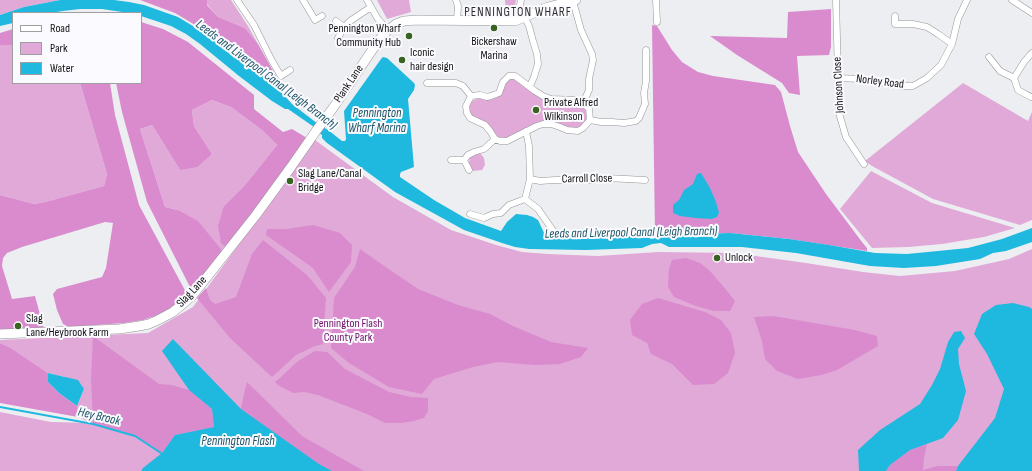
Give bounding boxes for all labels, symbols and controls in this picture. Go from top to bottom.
district label: PENNINGTON WHARF [464,5,572,21]
legend [12,12,142,84]
water label: Leeds and Liverpool Canal (Leigh Branch) [192,17,340,133]
text: Road [50,21,70,36]
place label: Pennington Wharf Community Hub [329,22,401,50]
marker: Bickershaw Marina [489,23,499,33]
marker: Pennington Wharf Community Hub [404,31,414,41]
place label: Bickershaw Marina [471,35,517,63]
text: Park [50,41,68,56]
place label: Iconic hair design [410,46,454,74]
marker: Iconic hair design [397,55,407,65]
street label: Johnson Close [830,57,848,113]
text: Water [50,61,74,76]
street label: Plank Lane [331,62,367,106]
street label: Norley Road [855,72,905,92]
place label: Private Alfred Wilkinson [544,96,598,124]
marker: Private Alfred Wilkinson [531,105,541,115]
water label: Pennington Wharf Marina [348,106,406,137]
place label: Slag Lane/Canal Bridge [298,167,361,195]
street label: Carroll Close [562,171,612,187]
marker: Slag Lane/Canal Bridge [285,176,295,186]
water label: Leeds and Liverpool Canal (Leigh Branch) [545,224,717,242]
place label: Unlock [725,251,753,265]
marker: Unlock [712,253,722,263]
street label: Slag Lane [174,273,210,311]
place label: Slag Lane/Heybrook Farm [26,312,109,340]
park label: Pennington Flash County Park [314,317,382,345]
marker: Slag Lane/Heybrook Farm [13,321,23,331]
water label: Hey Brook [76,405,122,429]
water label: Pennington Flash [201,434,275,450]

